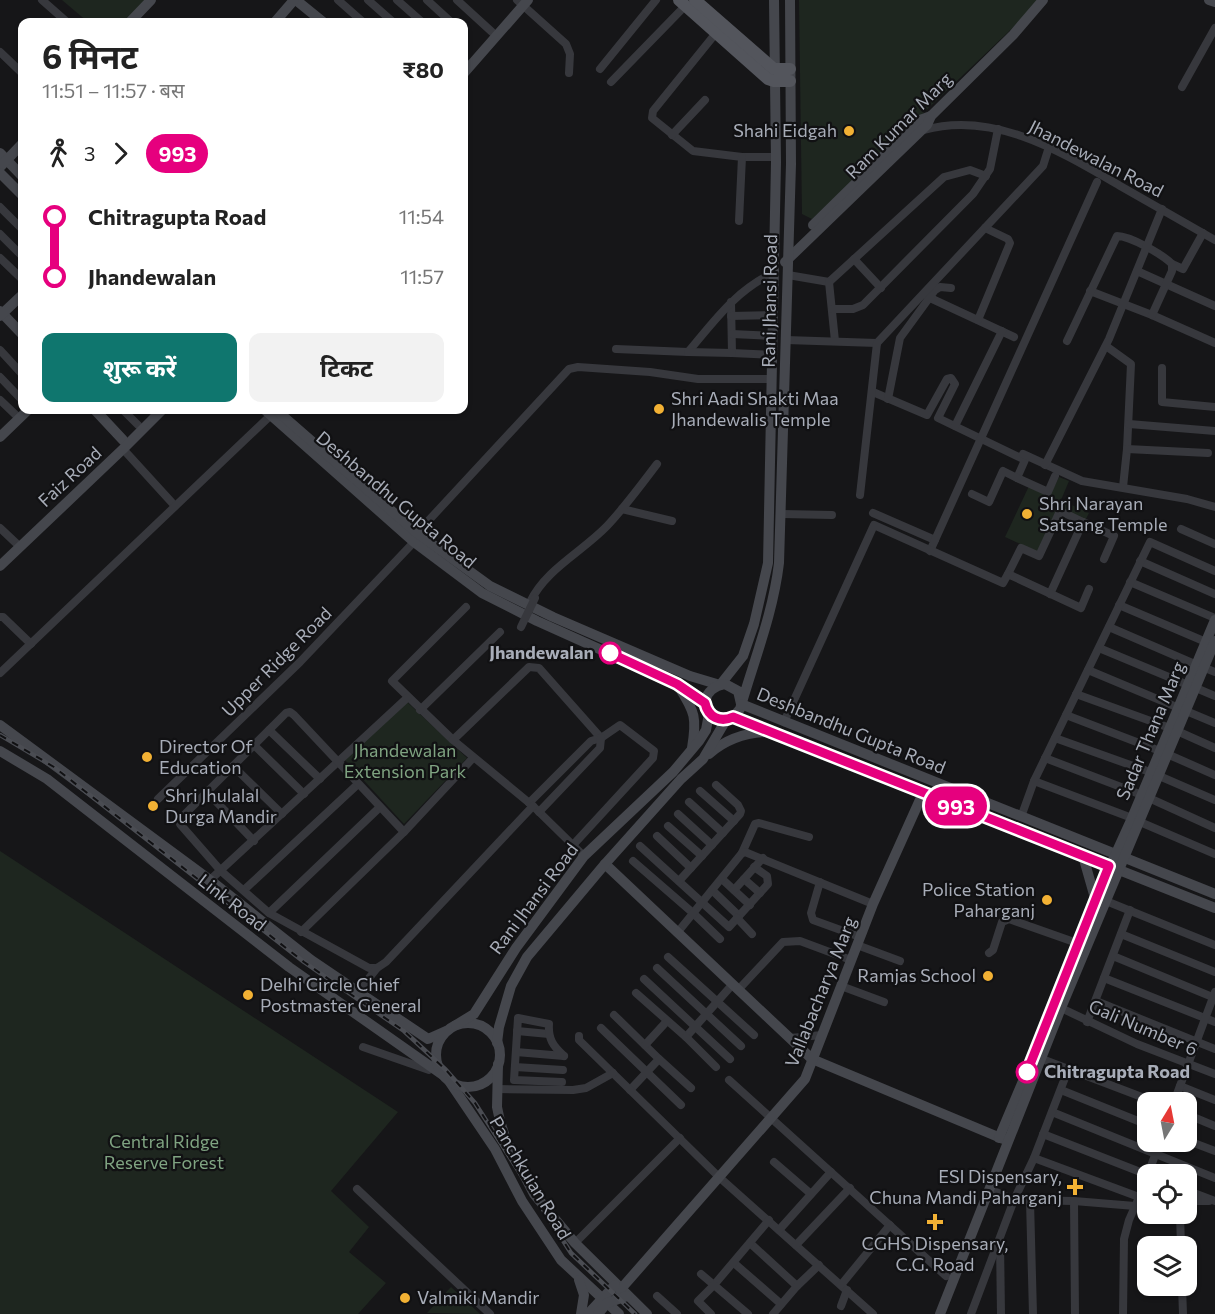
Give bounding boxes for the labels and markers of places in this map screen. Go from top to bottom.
place label: Shahi Eidgah [733,119,837,141]
marker: Shahi Eidgah [842,124,856,138]
place label: Shri Aadi Shakti Maa Jhandewalis Temple [671,387,839,430]
marker: Shri Aadi Shakti Maa Jhandewalis Temple [652,402,666,416]
place label: Shri Narayan Satsang Temple [1039,492,1168,535]
marker: Shri Narayan Satsang Temple [1020,507,1034,521]
place label: Jhandewalan [489,641,594,663]
marker: Jhandewalan [599,642,621,664]
place label: Director Of Education [159,735,254,778]
marker: Director Of Education [140,750,154,764]
place label: Shri Jhulalal Durga Mandir [165,784,277,827]
marker: Shri Jhulalal Durga Mandir [146,799,160,813]
place label: Police Station Paharganj [922,878,1035,921]
marker: Police Station Paharganj [1040,893,1054,907]
place label: Ramjas School [857,964,976,986]
marker: Ramjas School [981,969,995,983]
place label: Delhi Circle Chief Postmaster General [260,973,421,1016]
marker: Delhi Circle Chief Postmaster General [241,988,255,1002]
place label: Chitragupta Road [1044,1060,1190,1082]
marker: Chitragupta Road [1016,1061,1038,1083]
place label: ESI Dispensary, Chuna Mandi Paharganj [869,1165,1062,1208]
marker: ESI Dispensary, Chuna Mandi Paharganj [1066,1178,1084,1196]
marker: CGHS Dispensary, C.G. Road [926,1213,944,1231]
place label: CGHS Dispensary, C.G. Road [862,1232,1008,1275]
place label: Valmiki Mandir [417,1286,540,1308]
marker: Valmiki Mandir [398,1291,412,1305]

